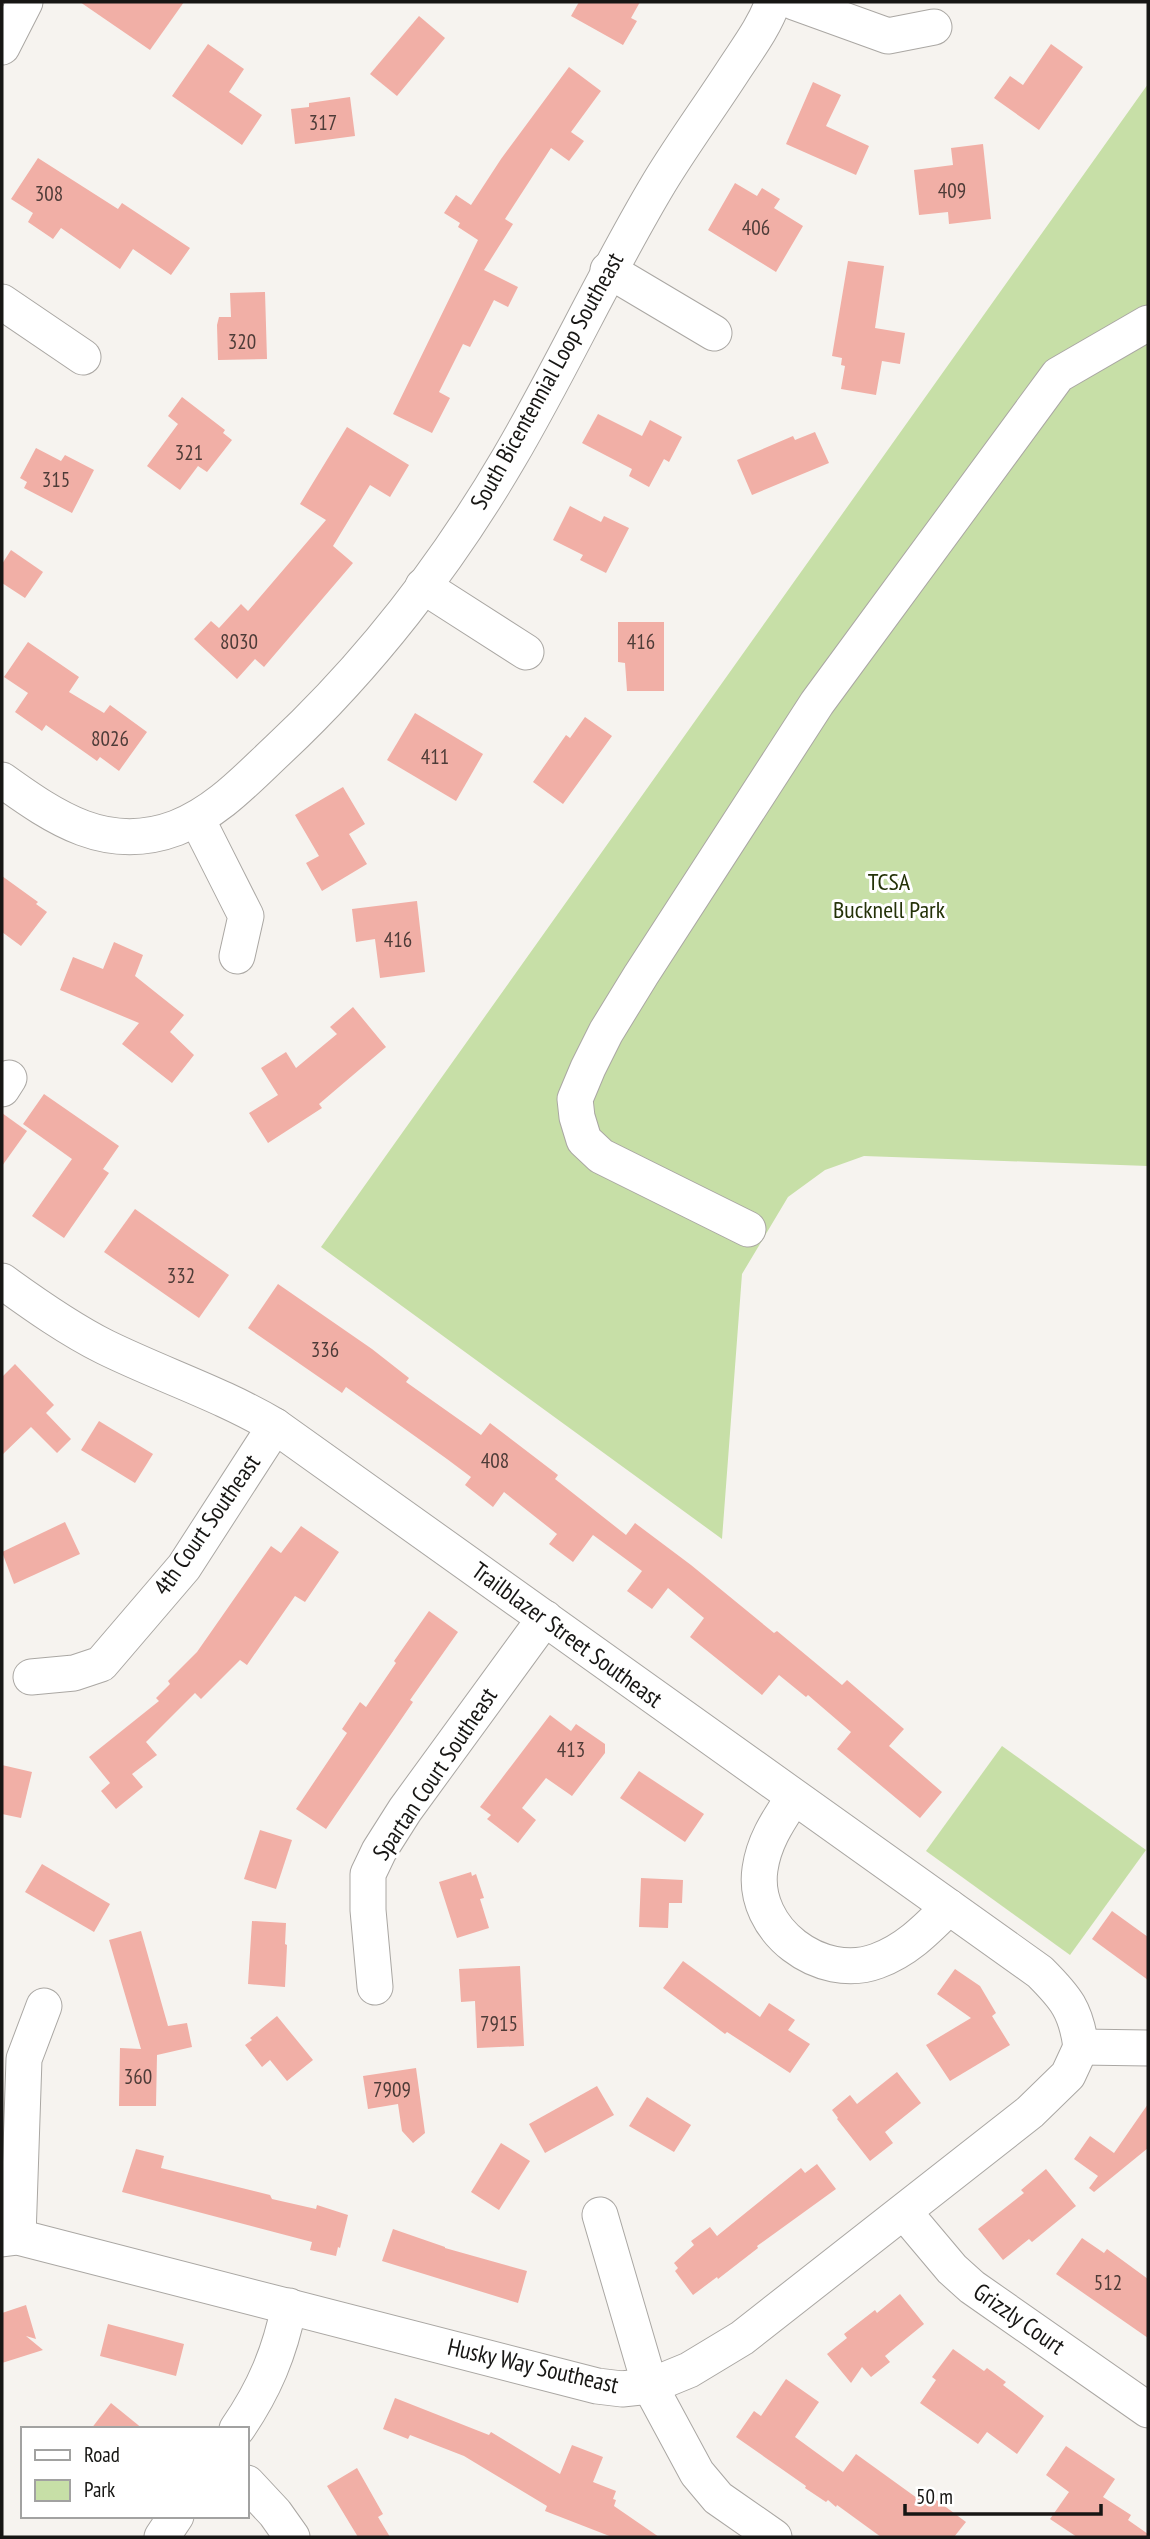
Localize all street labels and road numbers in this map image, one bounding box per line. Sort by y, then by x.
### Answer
street label: South Bicentennial Loop Southeast [463,247,630,515]
street label: 4th Court Southeast [146,1448,267,1601]
street label: Trailblazer Street Southeast [466,1555,669,1714]
street label: Spartan Court Southeast [365,1681,504,1866]
street label: Grizzly Court [967,2276,1071,2362]
street label: Husky Way Southeast [445,2331,622,2400]

